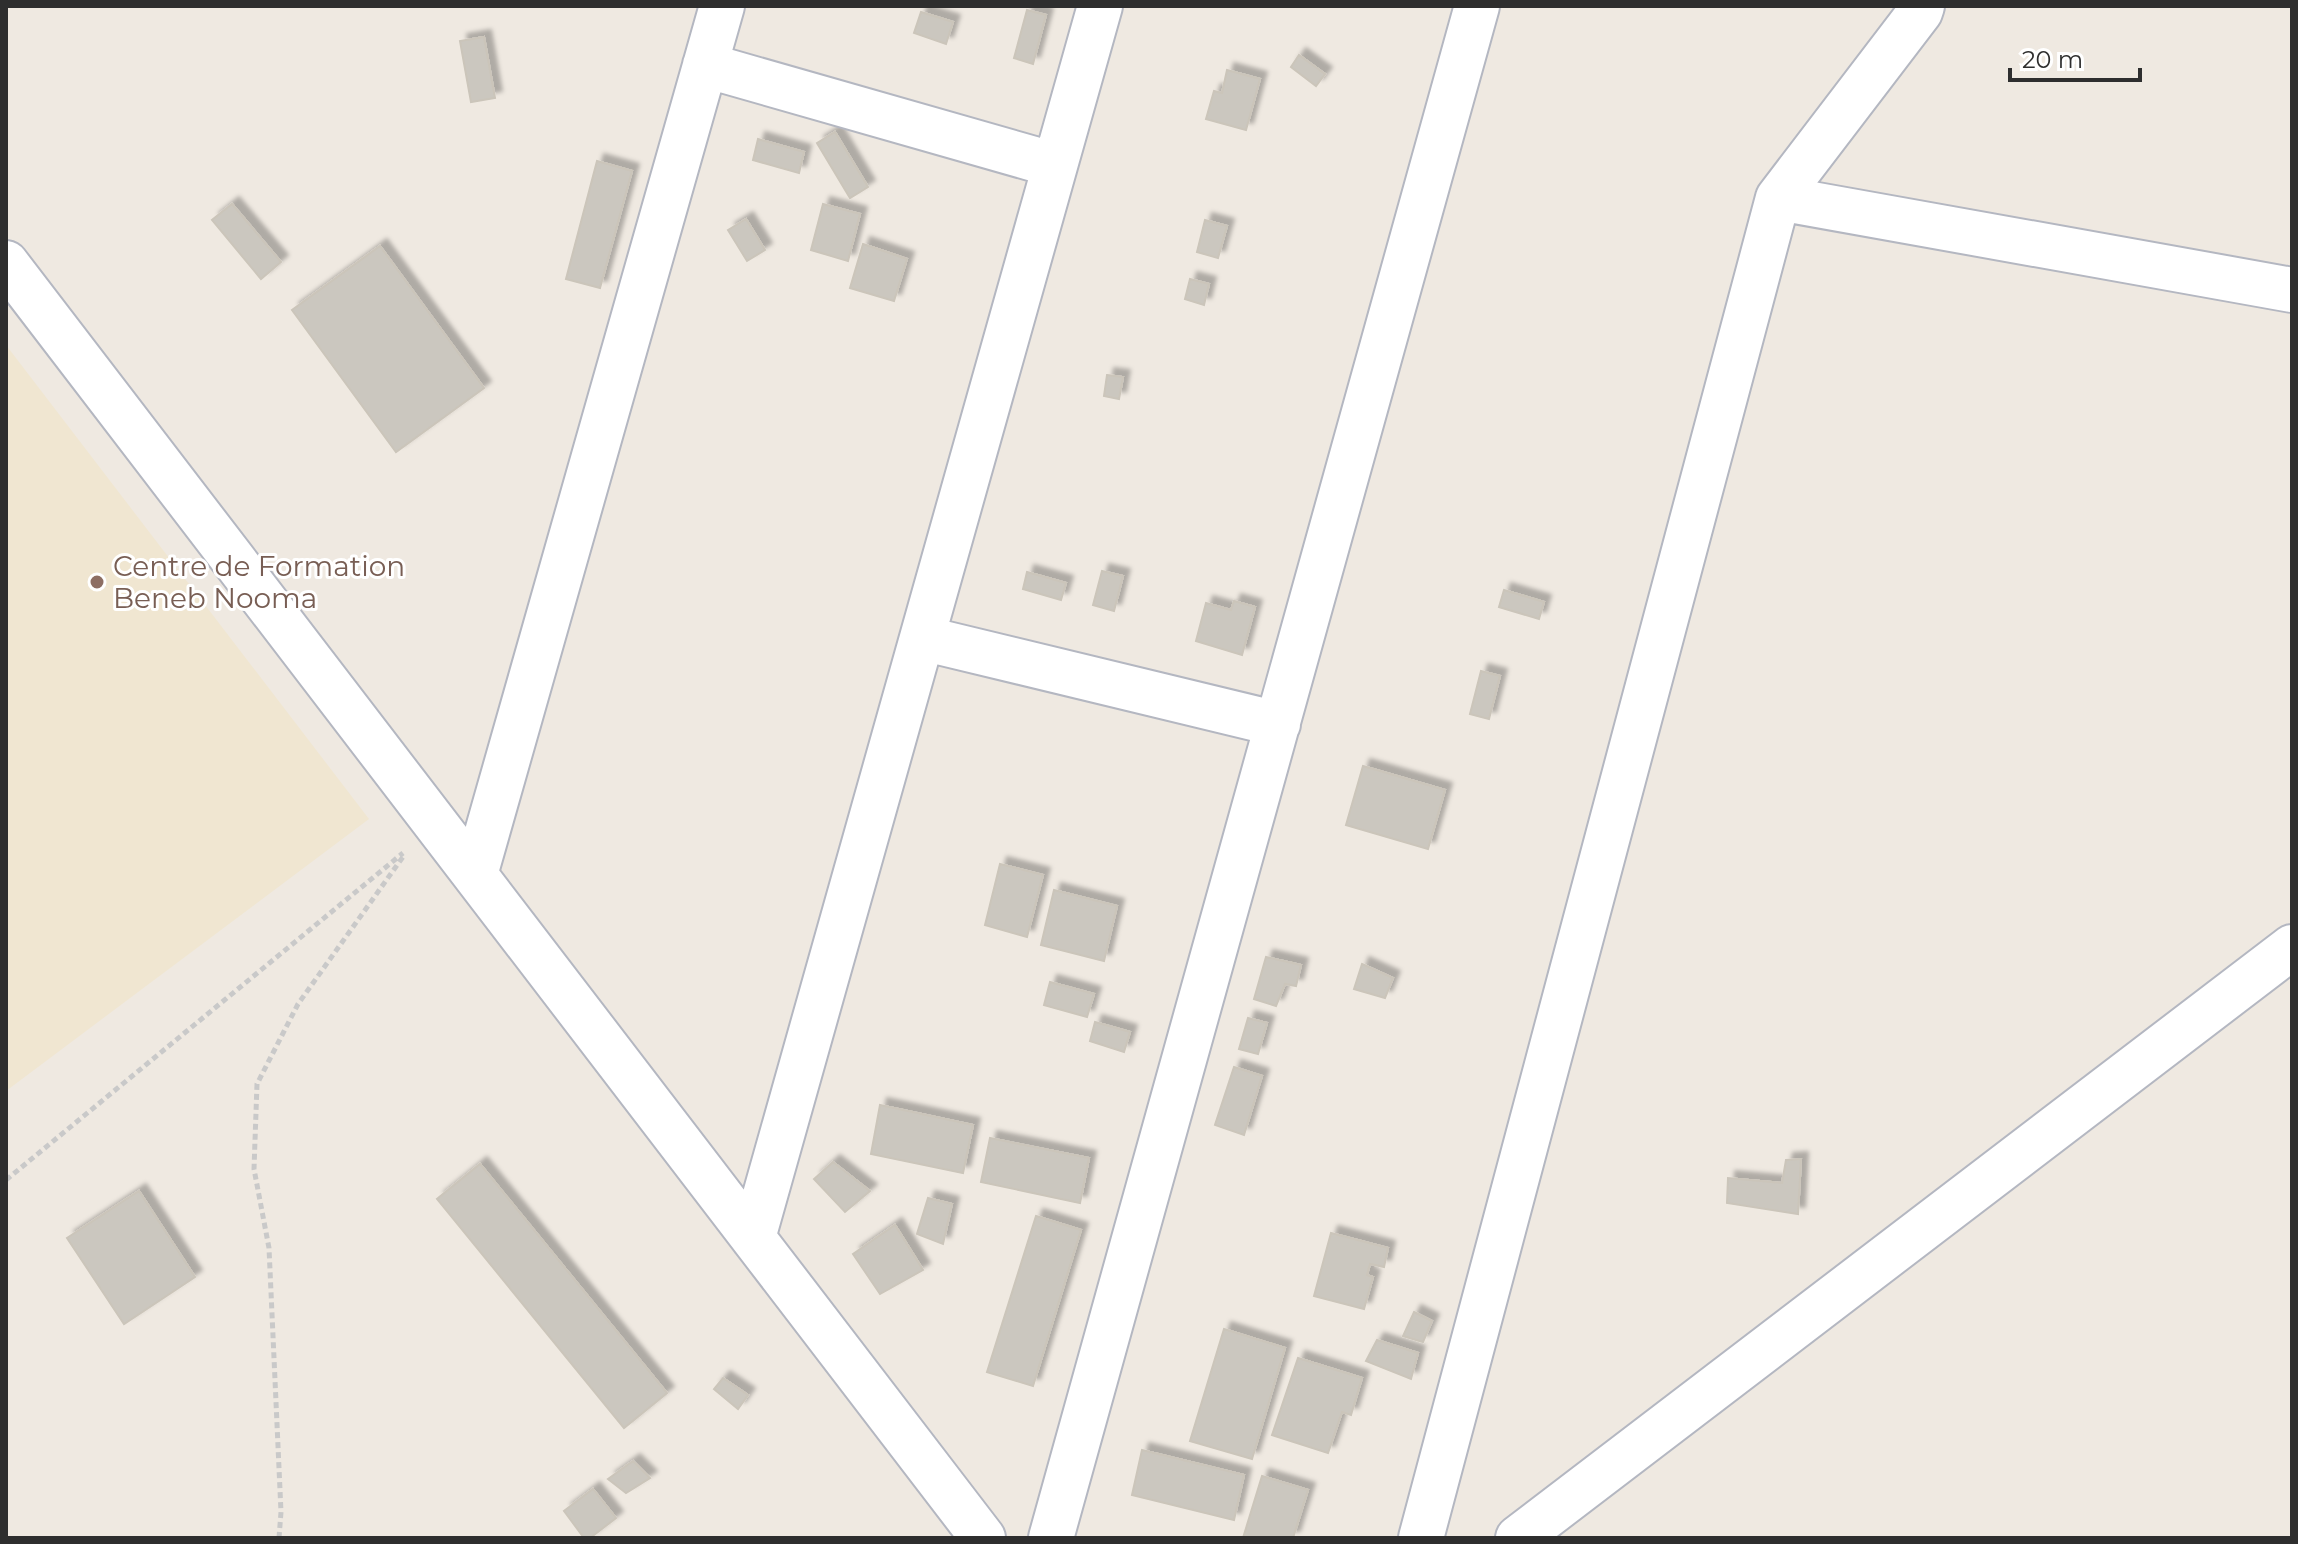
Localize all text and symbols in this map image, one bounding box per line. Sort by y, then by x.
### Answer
scale bar [2010,32,2140,82]
text: 20 m [2022,45,2083,74]
place label: Centre de Formation Beneb Nooma [113,549,405,615]
marker: Centre de Formation Beneb Nooma [88,573,106,591]

